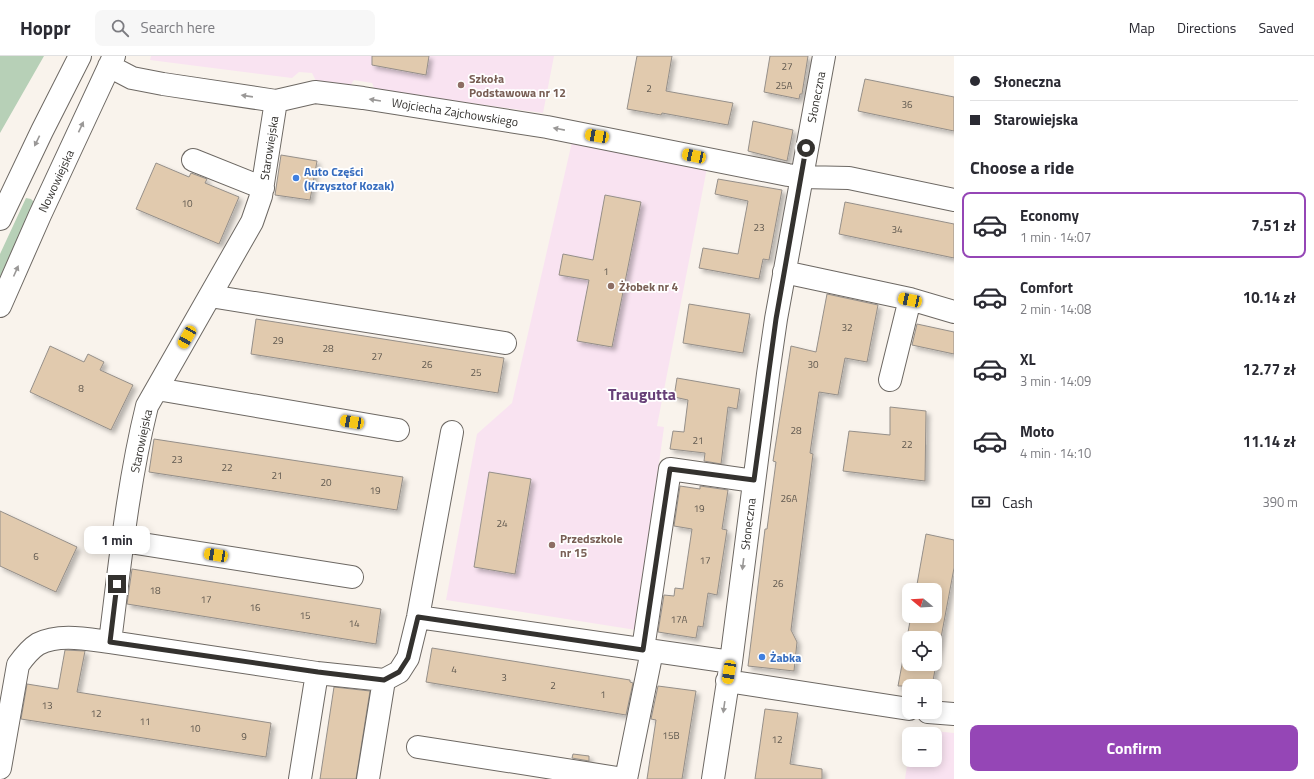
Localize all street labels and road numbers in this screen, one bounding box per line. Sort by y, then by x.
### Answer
street label: Słoneczna [802,70,830,124]
street label: Wojciecha Zajchowskiego [390,93,520,131]
street label: Starowiejska [255,115,283,181]
street label: Nowowiejska [33,146,79,216]
street label: Starowiejska [125,407,157,475]
street label: Słoneczna [735,497,761,551]

